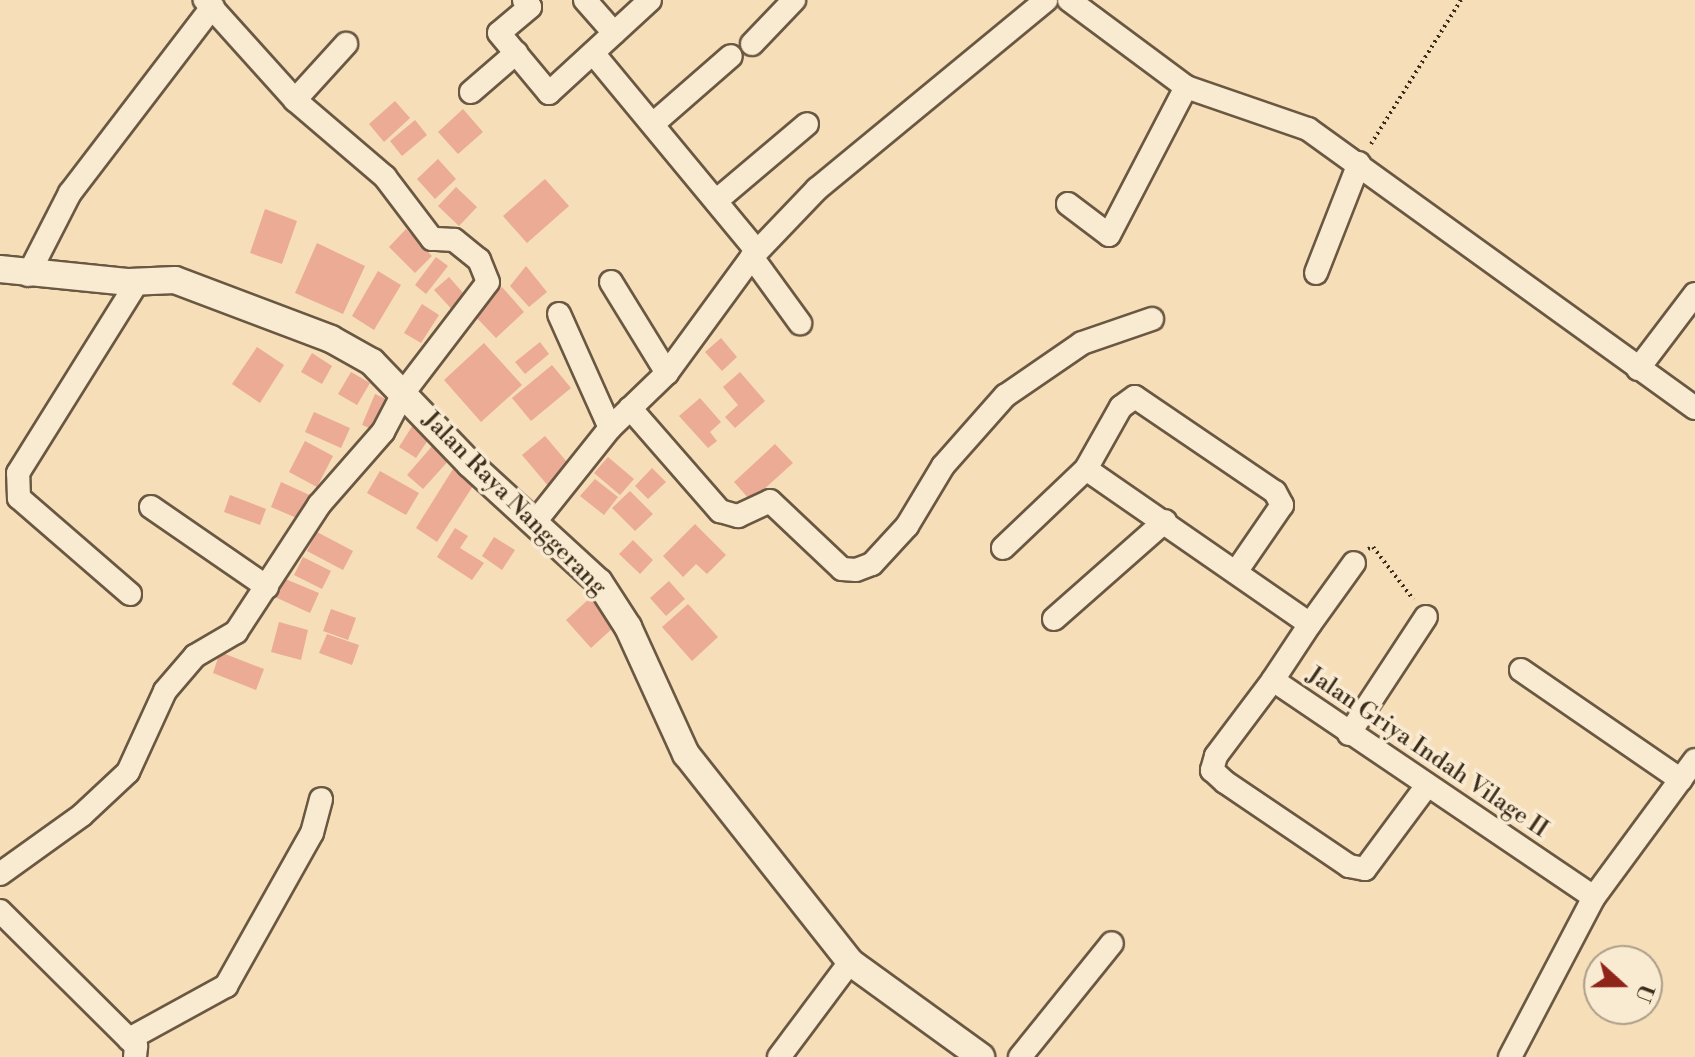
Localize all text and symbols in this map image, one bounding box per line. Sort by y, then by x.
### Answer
street label: Jalan Raya Nanggerang [416,406,612,602]
street label: Jalan Griya Indah Vilage II [1301,661,1553,845]
north arrow [1583,945,1663,1025]
text: U [1628,980,1660,1006]

